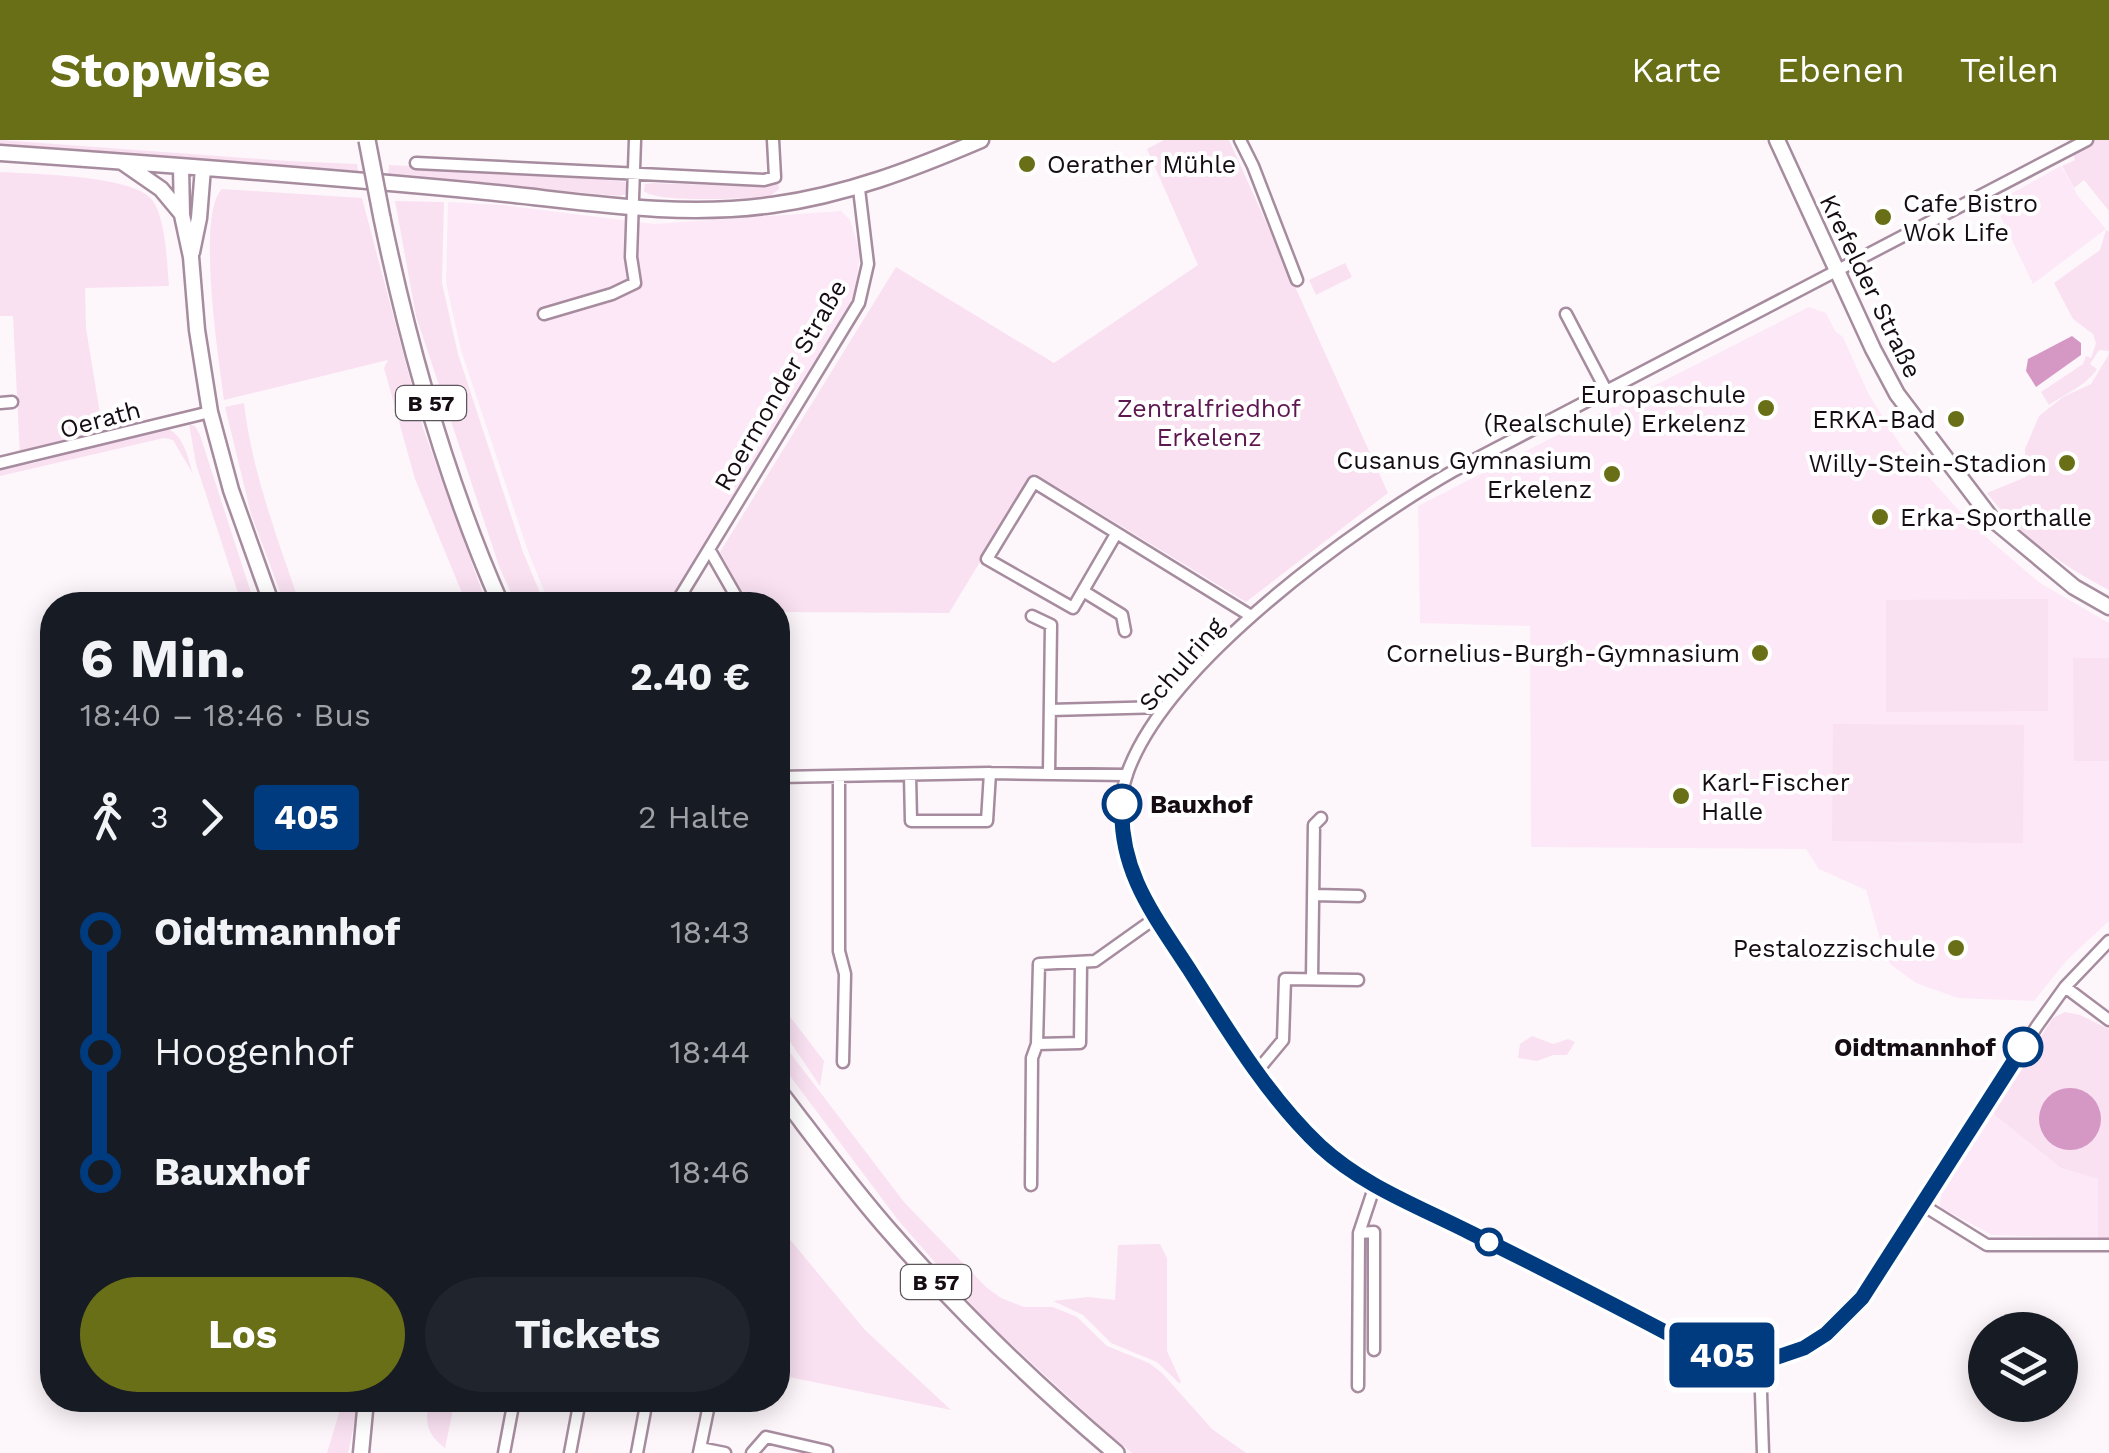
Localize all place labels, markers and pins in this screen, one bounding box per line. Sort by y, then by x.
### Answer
place label: Oerather Mühle [1047,150,1236,179]
marker: Oerather Mühle [1016,153,1038,175]
place label: Cafe Bistro Wok Life [1903,189,2038,247]
marker: Cafe Bistro Wok Life [1872,206,1894,228]
place label: Europaschule (Realschule) Erkelenz [1484,380,1746,438]
marker: Europaschule (Realschule) Erkelenz [1755,397,1777,419]
place label: ERKA-Bad [1812,405,1936,434]
marker: ERKA-Bad [1945,408,1967,430]
place label: Cusanus Gymnasium Erkelenz [1336,446,1592,504]
place label: Willy-Stein-Stadion [1809,449,2047,478]
marker: Willy-Stein-Stadion [2056,452,2078,474]
marker: Cusanus Gymnasium Erkelenz [1601,463,1623,485]
place label: Erka-Sporthalle [1900,503,2092,532]
marker: Erka-Sporthalle [1869,506,1891,528]
place label: Cornelius-Burgh-Gymnasium [1386,639,1740,668]
marker: Cornelius-Burgh-Gymnasium [1749,642,1771,664]
place label: Karl-Fischer Halle [1701,768,1850,826]
marker: Bauxhof [1103,785,1141,823]
marker: Karl-Fischer Halle [1670,785,1692,807]
place label: Bauxhof [1150,790,1253,819]
place label: Pestalozzischule [1733,934,1936,963]
marker: Pestalozzischule [1945,937,1967,959]
marker: Oidtmannhof [2004,1028,2042,1066]
place label: Oidtmannhof [1834,1033,1997,1062]
unlabelled marker [1476,1229,1502,1255]

